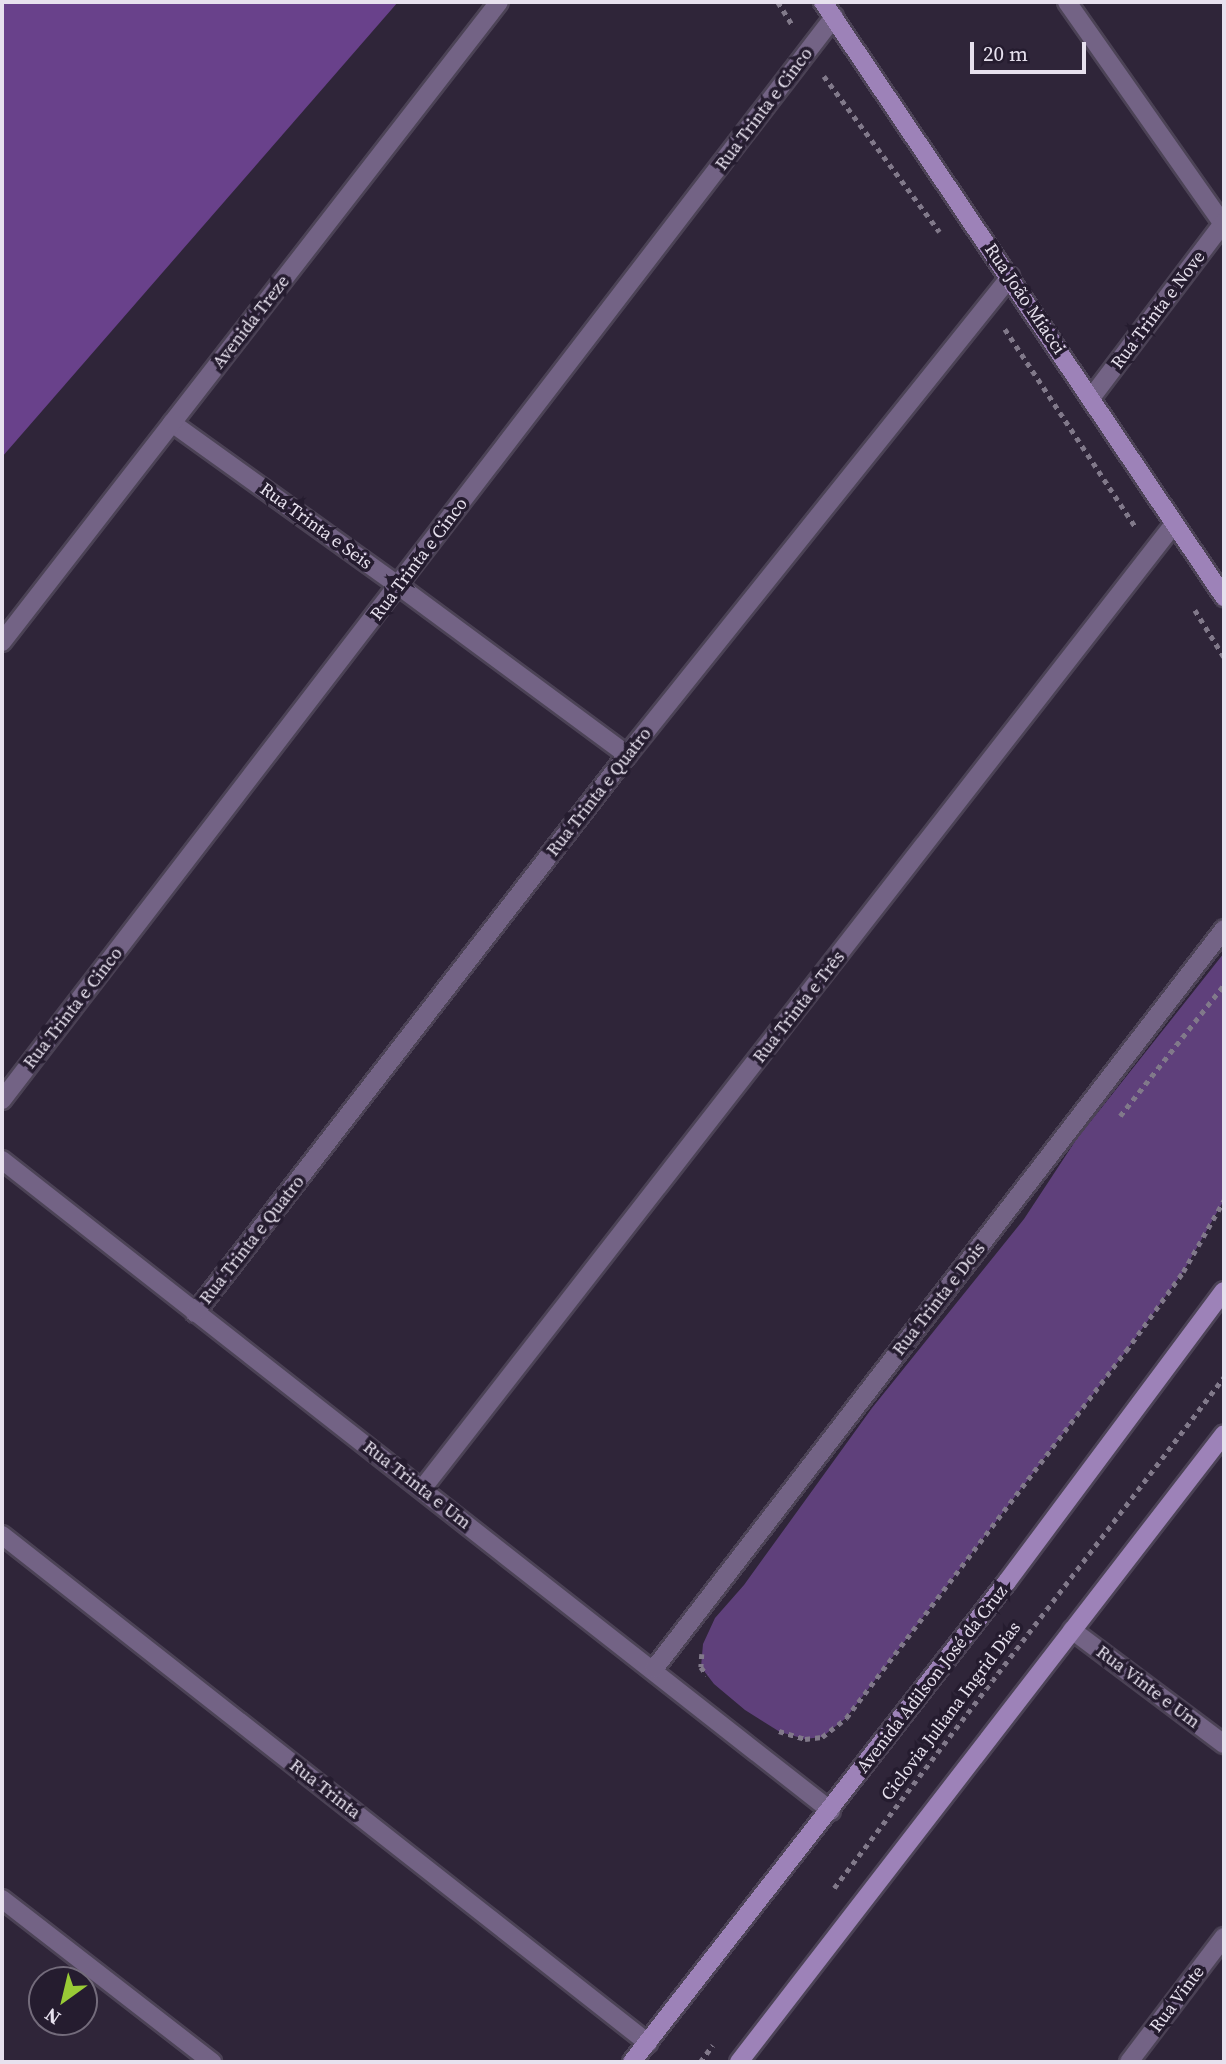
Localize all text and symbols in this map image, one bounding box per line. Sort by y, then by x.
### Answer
scale bar [974,28,1090,72]
text: 20 m [983,39,1028,68]
street label: Rua Trinta e Cinco [711,43,817,175]
street label: Rua João Miacci [980,240,1070,358]
street label: Rua Trinta e Nove [1106,246,1210,374]
street label: Avenida Treze [208,271,294,373]
street label: Rua Trinta e Seis [256,478,376,574]
street label: Rua Trinta e Cinco [366,493,472,625]
street label: Rua Trinta e Quatro [542,723,656,861]
street label: Rua Trinta e Cinco [19,943,127,1073]
street label: Rua Trinta e Três [748,946,850,1068]
street label: Rua Trinta e Quatro [195,1171,309,1309]
street label: Rua Trinta e Dois [888,1238,990,1360]
street label: Rua Trinta e Um [359,1436,475,1534]
street label: Avenida Adilson José da Cruz [852,1581,1012,1777]
street label: Ciclovia Juliana Ingrid Dias [877,1617,1025,1805]
street label: Rua Vinte e Um [1092,1641,1204,1733]
street label: Rua Trinta [285,1754,365,1824]
street label: Rua Vinte [1145,1961,1209,2037]
north arrow [28,1966,98,2036]
text: N [39,2002,65,2031]

